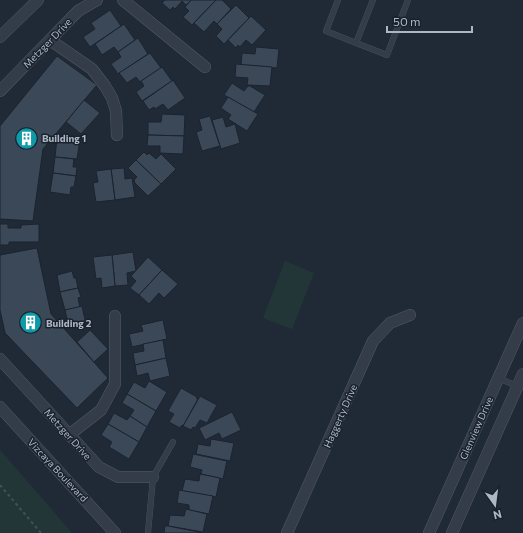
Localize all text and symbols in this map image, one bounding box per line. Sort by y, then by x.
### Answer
scale bar [387,8,472,34]
text: 50 m [393,14,421,28]
street label: Metzger Drive [20,16,74,70]
building icon: Building 1 [13,125,39,151]
place label: Building 1 [42,132,86,144]
building icon: Building 2 [18,310,44,336]
place label: Building 2 [46,317,92,329]
street label: Haggerty Drive [321,382,359,450]
street label: Glenview Drive [457,395,495,461]
street label: Metzger Drive [42,406,94,462]
street label: Vizcaya Boulevard [26,436,91,504]
north arrow [475,485,515,525]
text: N [492,508,503,522]

